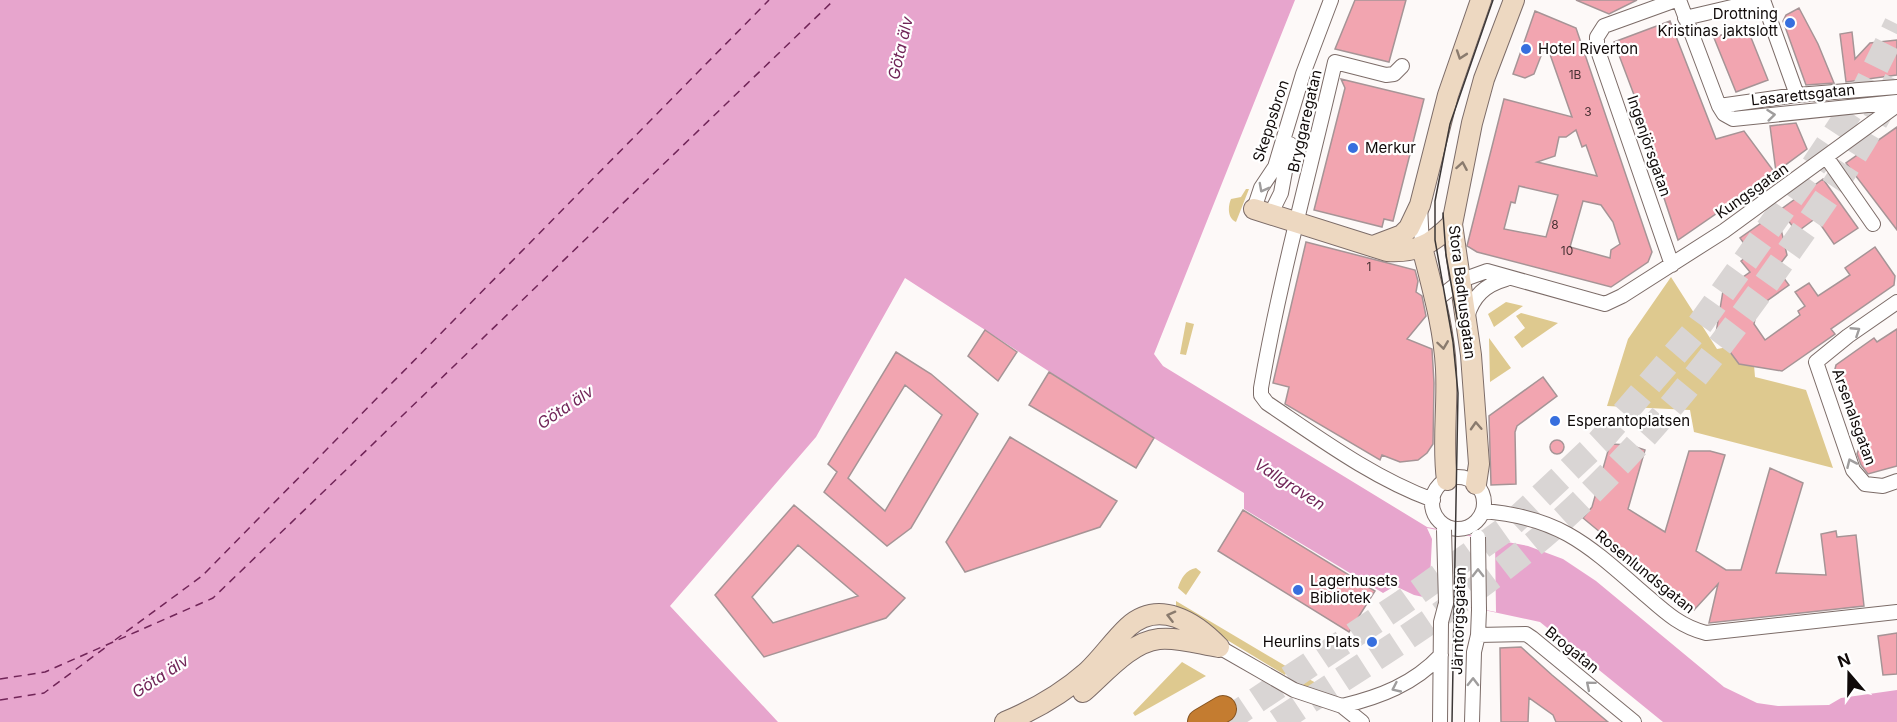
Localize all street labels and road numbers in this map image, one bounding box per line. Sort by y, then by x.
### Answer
street label: Bryggaregatan [1283,68,1326,174]
street label: Skeppsbron [1248,77,1293,164]
street label: Lasarettsgatan [1750,80,1856,109]
street label: Ingenjörsgatan [1623,93,1676,199]
street label: Kungsgatan [1712,159,1792,223]
street label: Stora Badhusgatan [1445,224,1480,360]
street label: Arsenalsgatan [1828,366,1881,468]
street label: Rosenlundsgatan [1592,526,1699,617]
street label: Järntorgsgatan [1447,567,1470,675]
street label: Brogatan [1541,622,1603,677]

